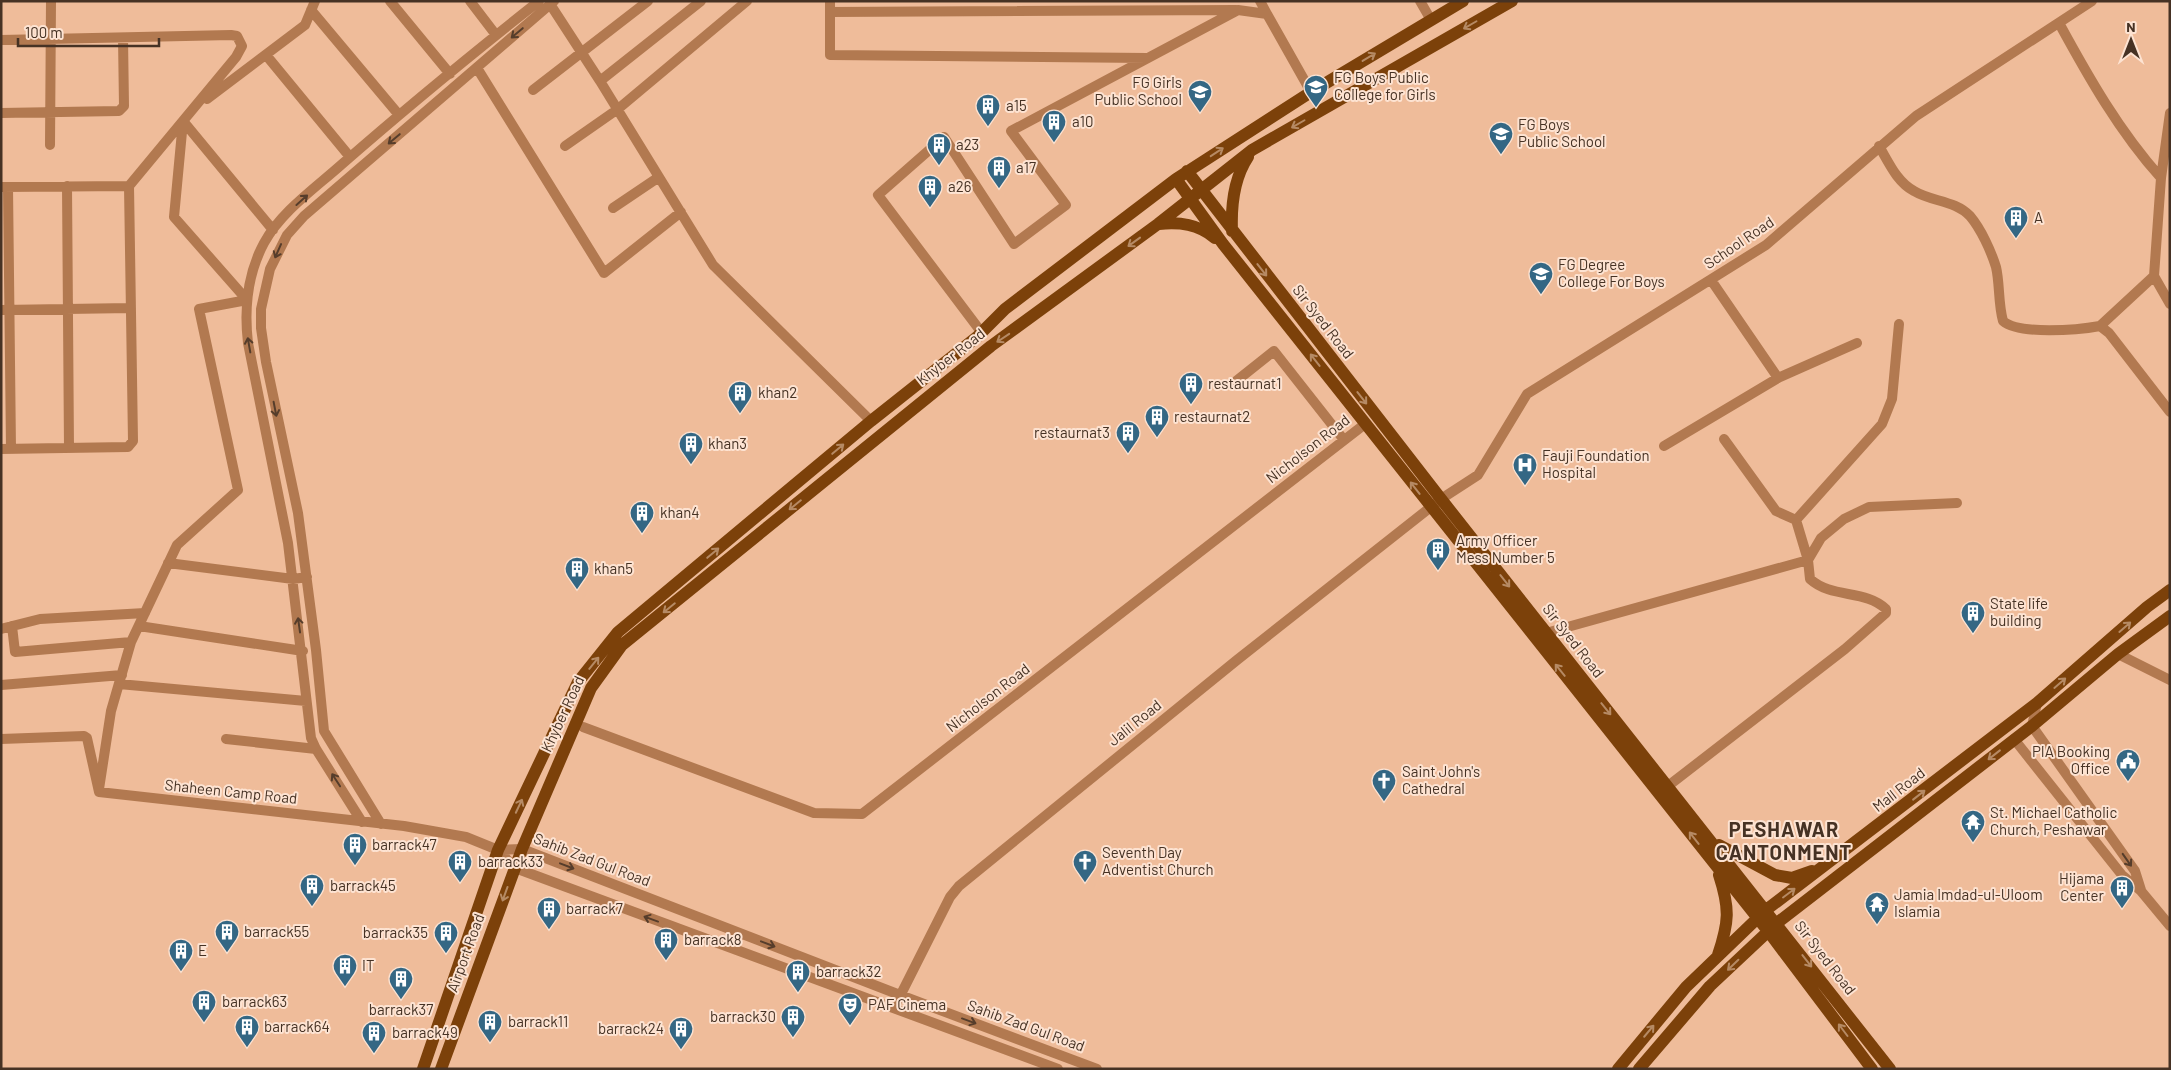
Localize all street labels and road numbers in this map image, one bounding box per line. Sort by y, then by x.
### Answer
street label: School Road [1700,212,1777,272]
street label: Sir Syed Road [1289,281,1358,362]
street label: Khyber Road [913,324,988,388]
street label: Nicholson Road [1262,410,1353,486]
street label: Sir Syed Road [1539,600,1608,681]
street label: Nicholson Road [942,659,1033,735]
street label: Khyber Road [537,673,588,754]
street label: Jalil Road [1104,695,1165,749]
street label: Mall Road [1869,763,1928,815]
street label: Shaheen Camp Road [164,775,298,807]
street label: Sahib Zad Gul Road [532,829,653,890]
street label: Airport Road [443,911,488,994]
street label: Sir Syed Road [1791,917,1860,998]
street label: Sahib Zad Gul Road [965,995,1087,1055]

